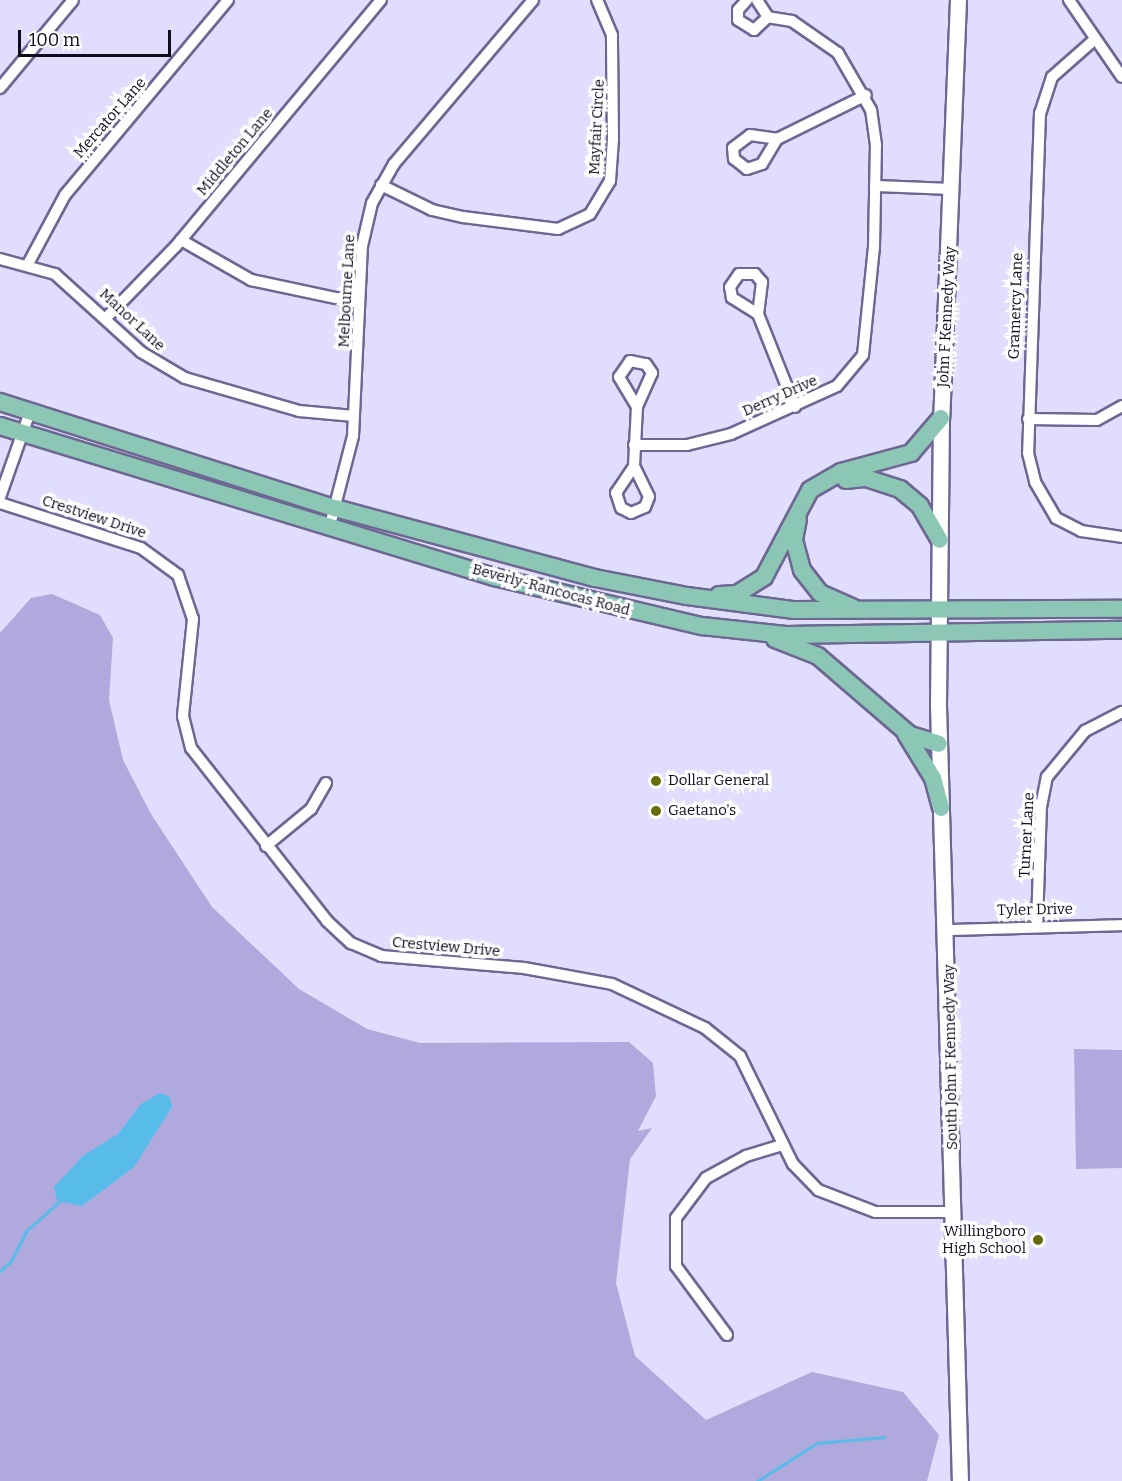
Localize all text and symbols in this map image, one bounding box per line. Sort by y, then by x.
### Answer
scale bar [21,18,174,56]
text: 100 m [29,29,80,51]
street label: Mercator Lane [70,74,150,162]
street label: Mayfair Circle [585,79,609,175]
street label: Middleton Lane [193,105,277,199]
street label: Melbourne Lane [335,234,359,348]
street label: John F Kennedy Way [934,246,960,388]
street label: Gramercy Lane [1005,252,1027,360]
street label: Manor Lane [95,285,169,355]
street label: Derry Drive [740,372,820,420]
street label: Crestview Drive [40,492,148,542]
street label: Beverly-Rancocas Road [470,560,632,620]
place label: Dollar General [668,772,769,790]
marker: Dollar General [649,774,663,788]
street label: Turner Lane [1016,792,1038,878]
place label: Gaetano's [668,802,736,820]
marker: Gaetano's [649,804,663,818]
street label: Tyler Drive [997,900,1073,920]
street label: Crestview Drive [391,933,501,961]
street label: South John F Kennedy Way [940,964,962,1150]
place label: Willingboro High School [942,1222,1026,1257]
marker: Willingboro High School [1031,1233,1045,1247]

